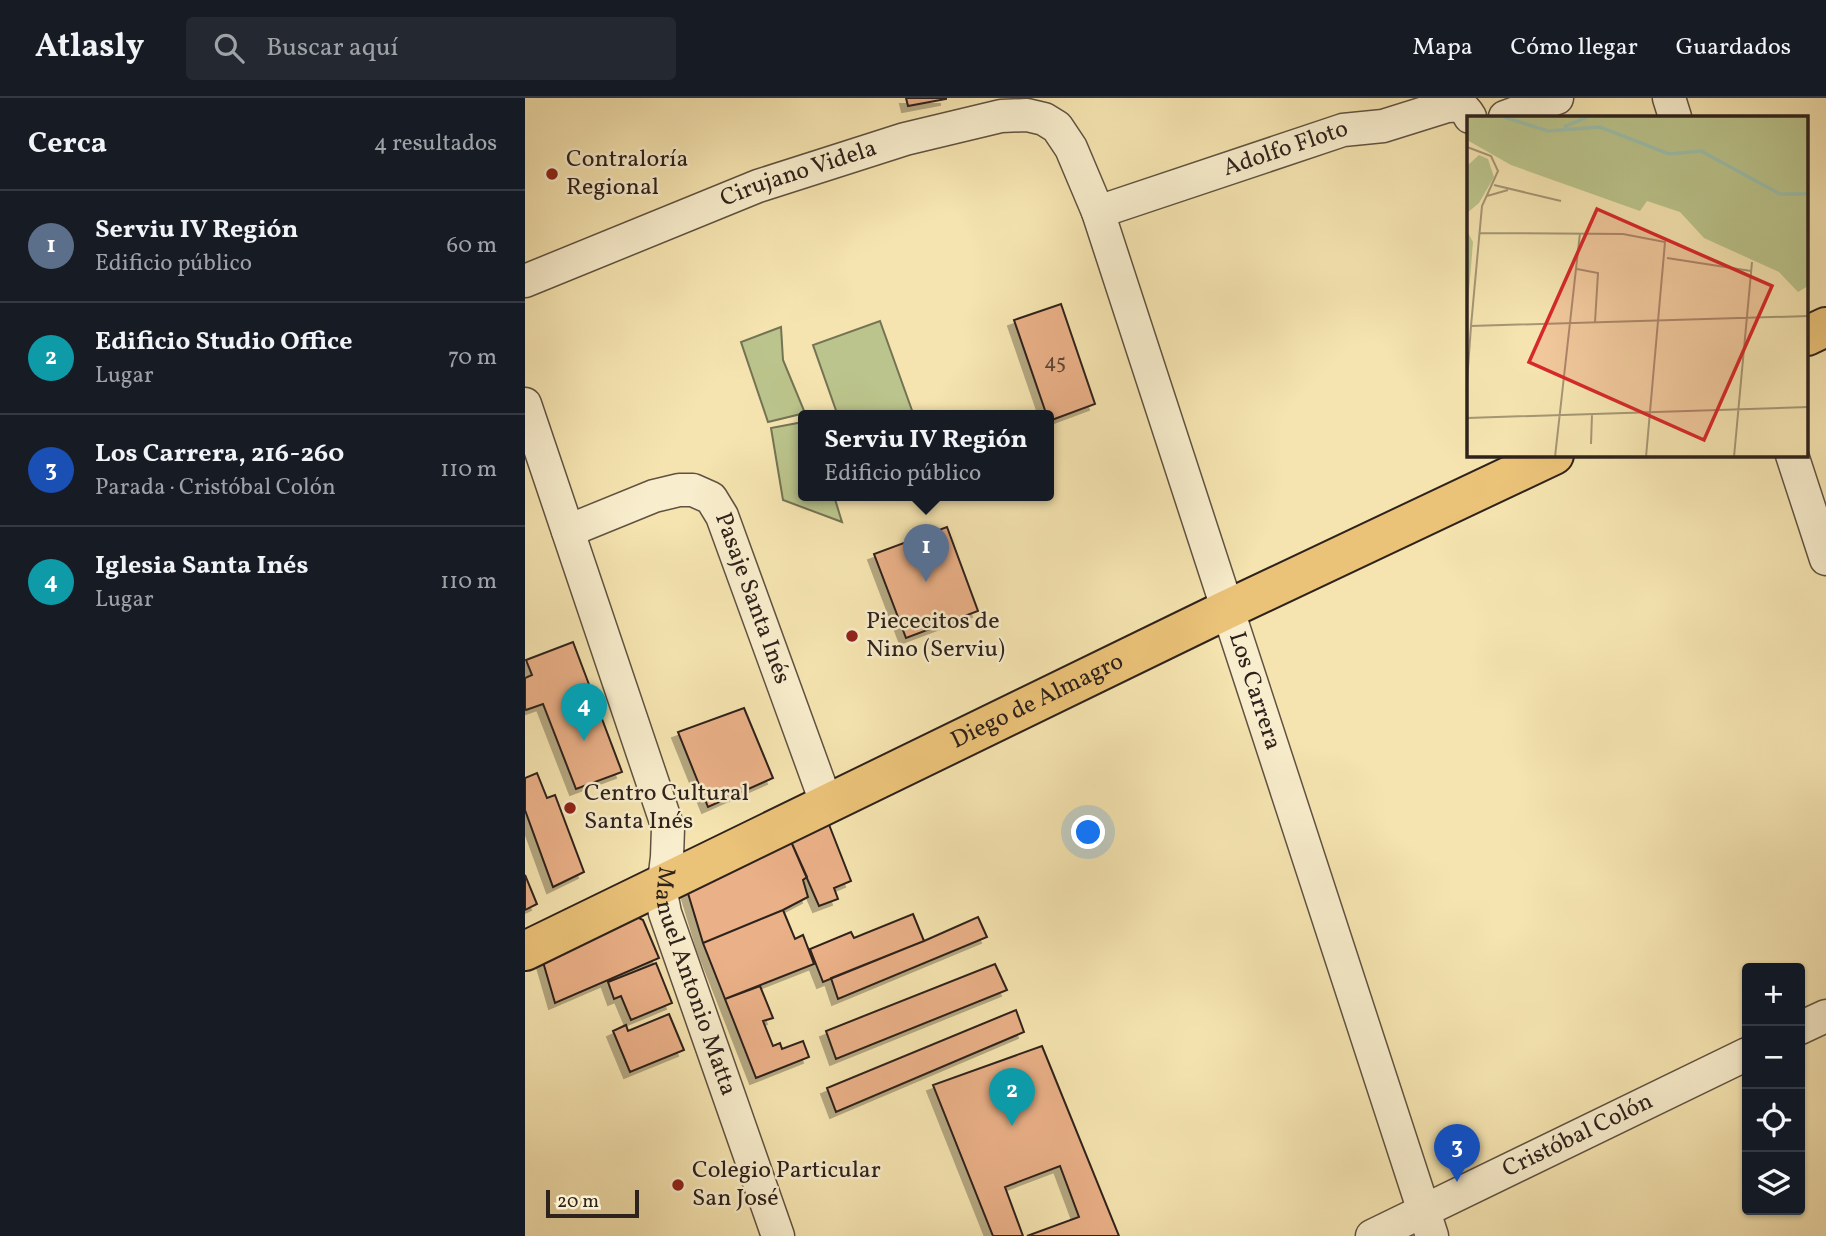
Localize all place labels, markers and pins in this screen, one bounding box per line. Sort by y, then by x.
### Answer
place label: Contraloría Regional [566,143,688,205]
marker: Contraloría Regional [544,166,560,182]
pin: 1 [903,524,949,582]
place label: Piececitos de Nino (Serviu) [866,605,1005,667]
marker: Piececitos de Nino (Serviu) [844,628,860,644]
pin: 4 [561,683,607,741]
place label: Centro Cultural Santa Inés [584,777,749,839]
marker: Centro Cultural Santa Inés [562,800,578,816]
pin: 2 [989,1068,1035,1126]
pin: 3 [1434,1124,1480,1182]
place label: Colegio Particular San José [692,1154,881,1216]
marker: Colegio Particular San José [670,1177,686,1193]

